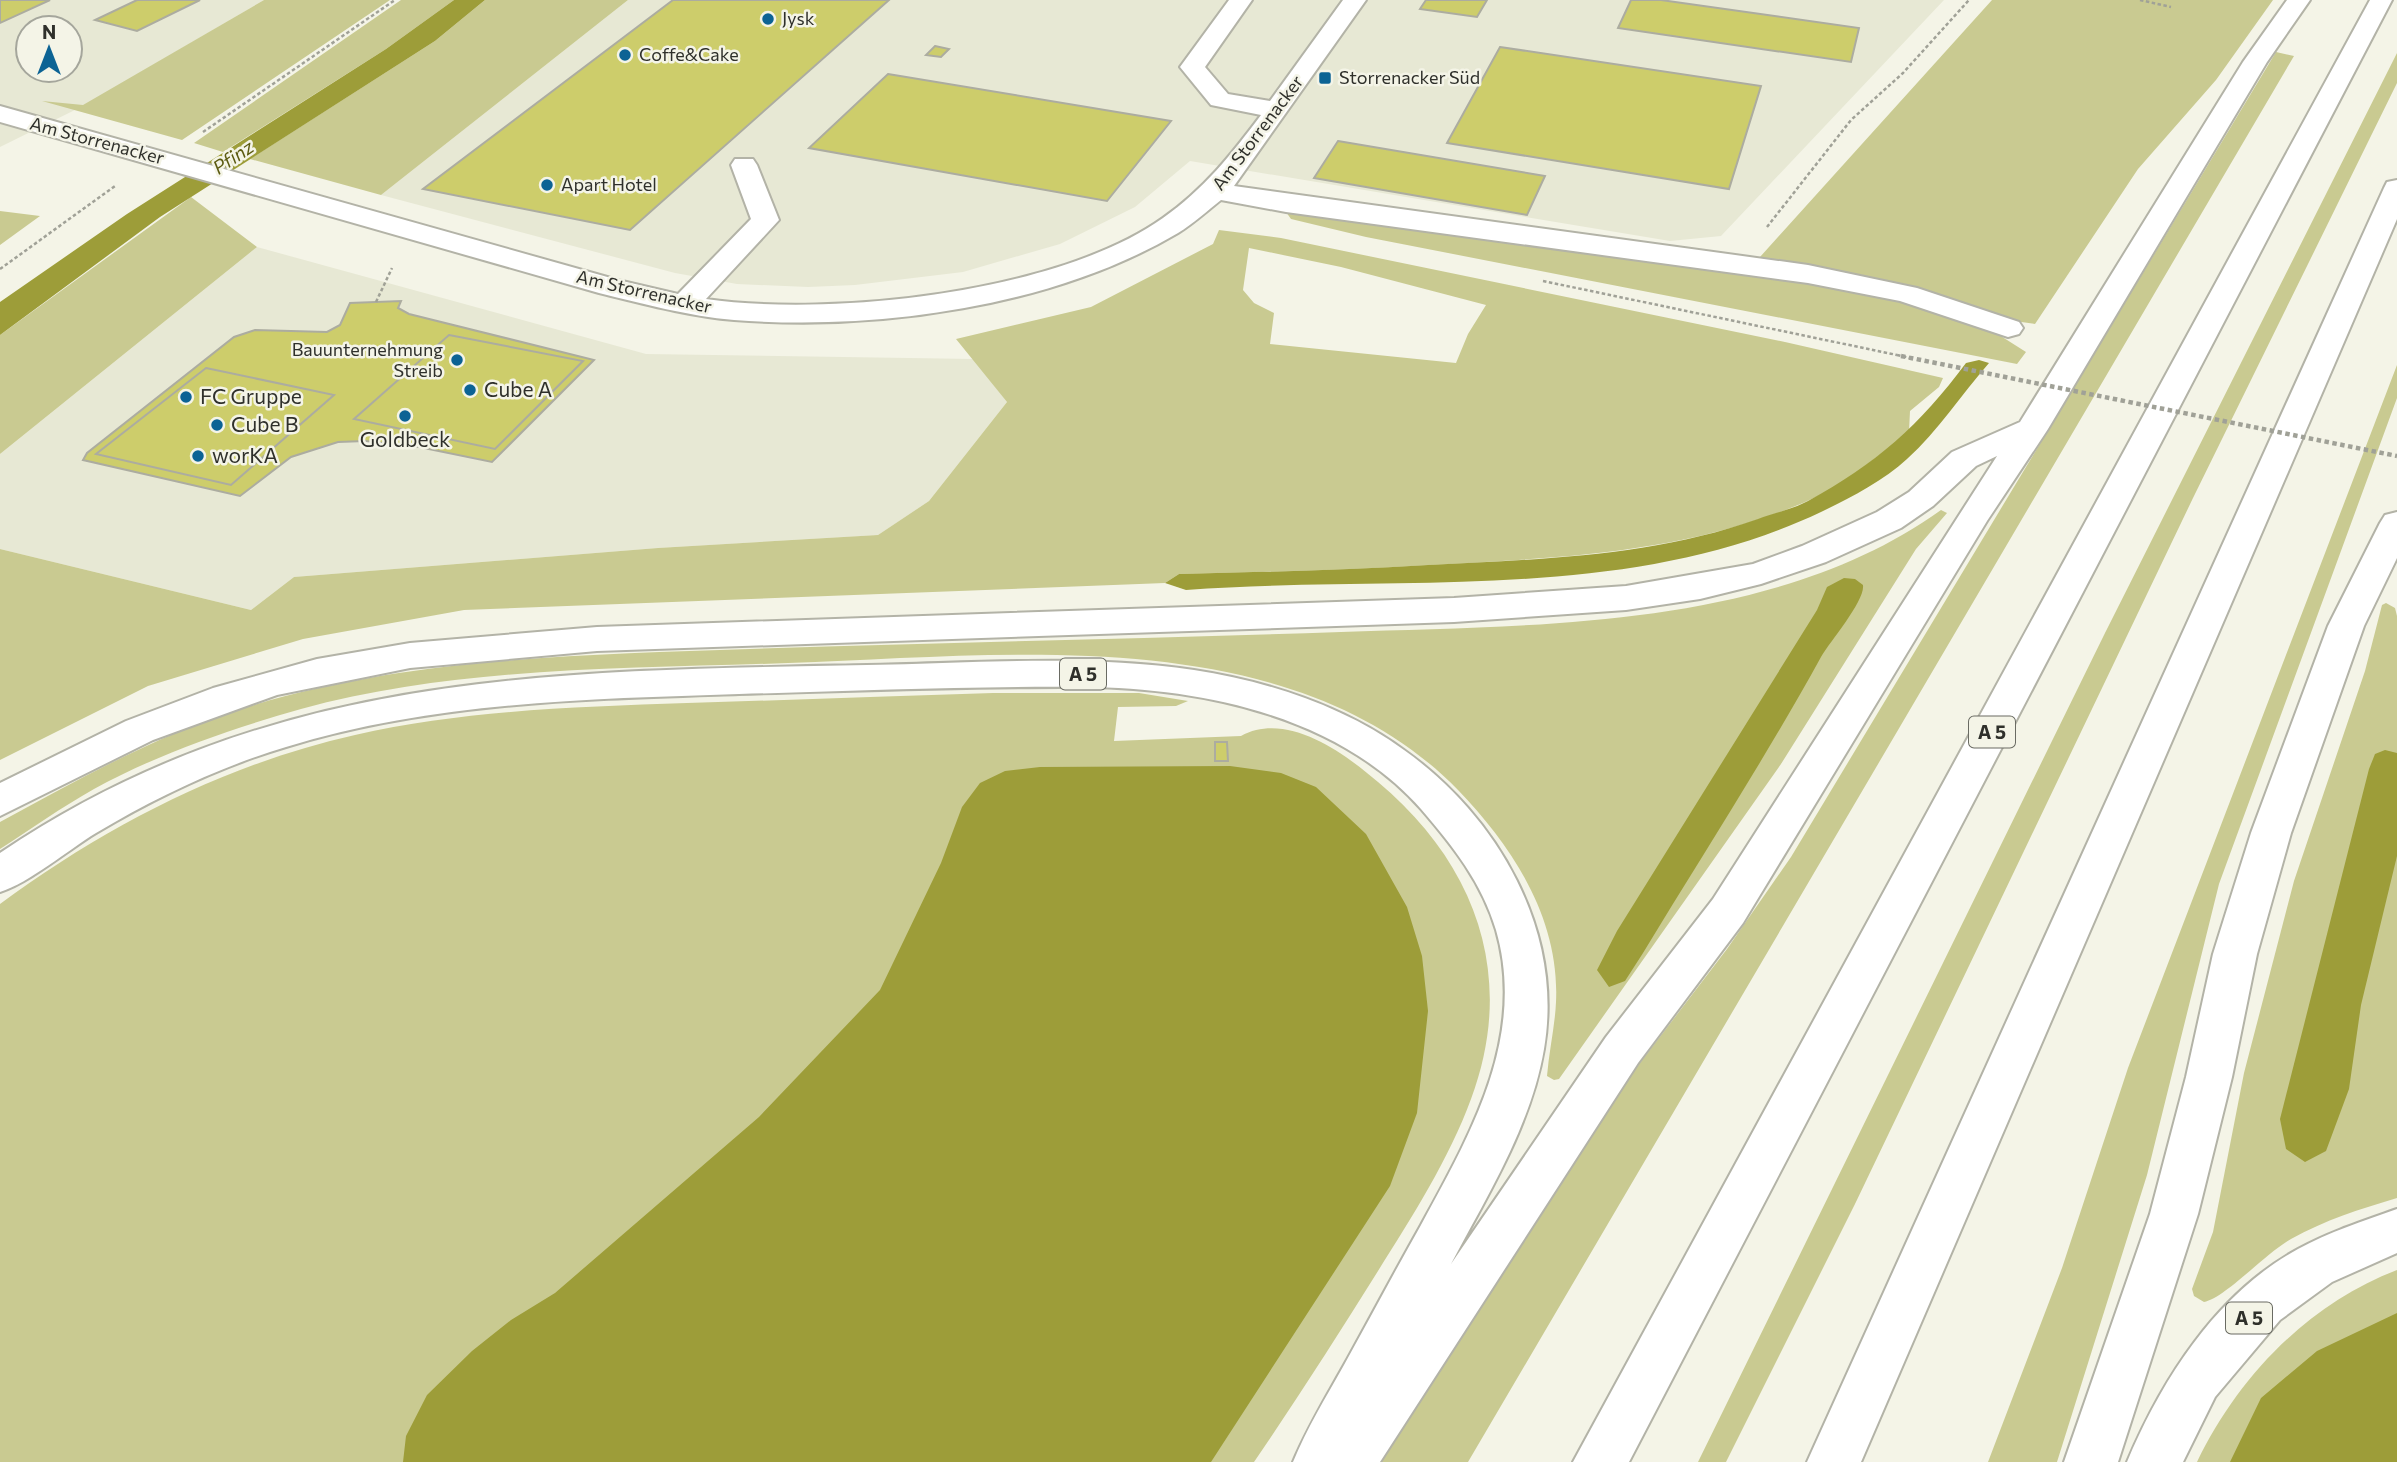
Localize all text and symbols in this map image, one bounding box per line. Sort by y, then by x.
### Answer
place label: Jysk [782,7,815,29]
marker: Jysk [760,11,776,27]
north arrow [14,14,84,84]
text: N [42,20,56,43]
place label: Coffe&Cake [639,43,739,65]
marker: Coffe&Cake [617,47,633,63]
place label: Storrenacker Süd [1339,66,1480,88]
marker: Storrenacker Süd [1317,70,1333,86]
street label: Am Storrenacker [1207,71,1308,194]
street label: Am Storrenacker [28,112,167,169]
water label: Pfinz [208,134,258,179]
place label: Apart Hotel [561,173,657,195]
marker: Apart Hotel [539,177,555,193]
street label: Am Storrenacker [574,265,714,317]
place label: Bauunternehmung Streib [292,338,443,381]
marker: Bauunternehmung Streib [449,352,465,368]
place label: Cube A [484,376,552,401]
marker: Cube A [462,382,478,398]
place label: FC Gruppe [200,383,302,408]
marker: FC Gruppe [178,389,194,405]
marker: Goldbeck [397,408,413,424]
place label: Cube B [231,411,298,436]
marker: Cube B [209,417,225,433]
place label: Goldbeck [360,426,450,451]
place label: worKA [212,442,278,467]
marker: worKA [190,448,206,464]
road number: A 5 [1060,659,1106,690]
road number: A 5 [1969,716,2015,748]
road number: A 5 [2226,1302,2272,1334]

